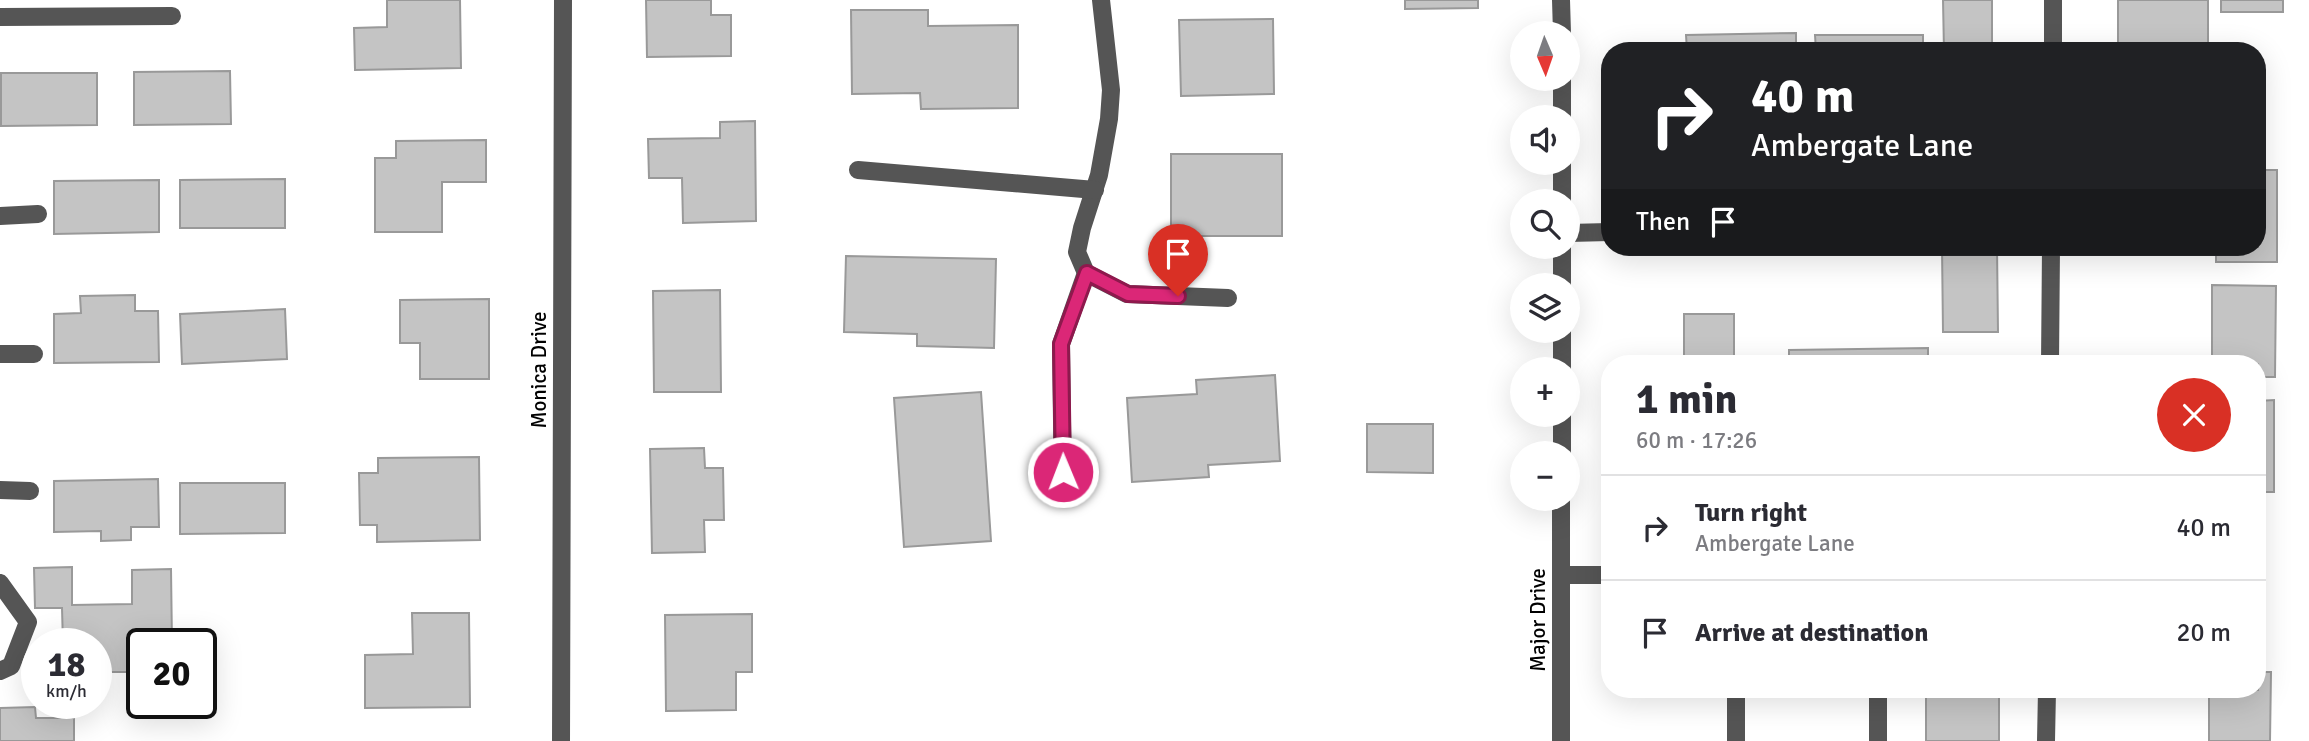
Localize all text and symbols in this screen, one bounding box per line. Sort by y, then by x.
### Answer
north arrow [1510,21,1580,91]
map controls [1510,21,1580,511]
text: 40 m [1751,66,1854,126]
icon: right [1636,70,1727,161]
button: sound [1510,105,1580,175]
text: Ambergate Lane [1751,126,1973,165]
button: search [1510,189,1580,259]
icon: arrive [1704,203,1742,241]
text: Then [1636,206,1690,238]
pin [1148,224,1208,296]
icon: arrive [1159,235,1197,273]
button: layers [1510,273,1580,343]
street label: Monica Drive [526,311,552,429]
button: + [1510,357,1580,427]
text: 1 min [1636,374,1737,425]
button: close [2157,378,2231,452]
text: 60 m · 17:26 [1636,426,1757,455]
position arrow [1026,435,1100,509]
button: − [1510,441,1580,511]
text: Turn right [1695,497,1807,529]
icon: right [1636,509,1674,547]
text: 40 m [2176,512,2231,544]
text: Ambergate Lane [1695,529,1855,558]
street label: Major Drive [1525,568,1551,672]
icon: arrive [1636,614,1674,652]
text: Arrive at destination [1695,617,1928,649]
text: 20 m [2176,617,2231,649]
speed limit sign: 20 [126,628,217,719]
text: 18 [48,643,85,686]
text: km/h [46,680,87,702]

